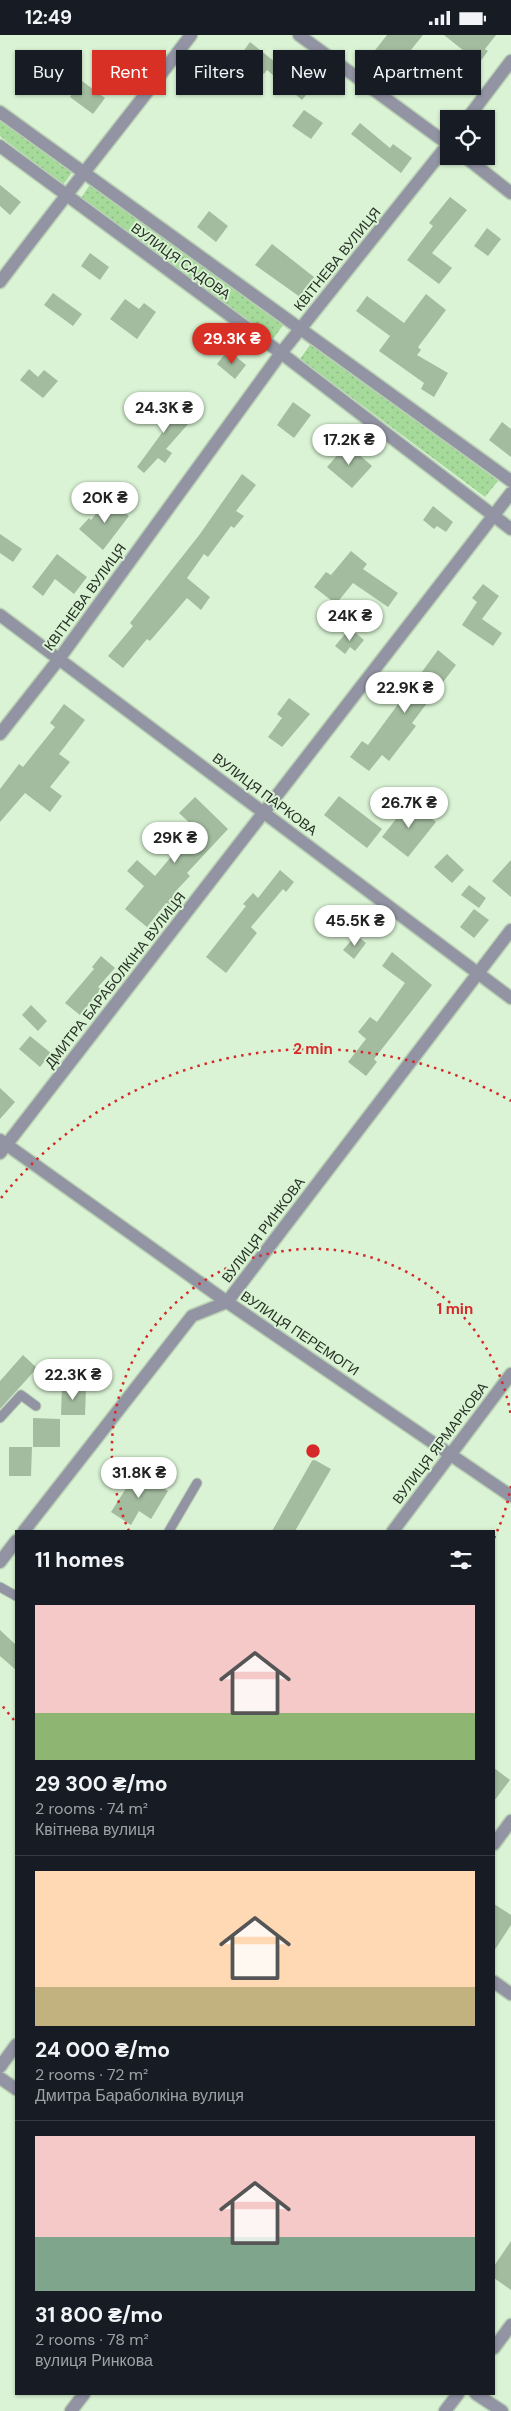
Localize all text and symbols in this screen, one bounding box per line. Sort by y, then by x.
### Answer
text: 12:49 [25,5,72,30]
chip: Buy [15,50,82,95]
chip: Rent [92,50,166,95]
chip: Filters [176,50,263,95]
chip: New [273,50,345,95]
chip: Apartment [355,50,481,95]
map controls [440,110,495,165]
button: locate [440,110,495,165]
street label: КВІТНЕВА ВУЛИЦЯ [290,203,384,315]
street label: ВУЛИЦЯ САДОВА [128,219,235,304]
pin: 29.3K ₴ [186,323,278,365]
text: 29.3K ₴ [203,328,261,349]
pin: 24.3K ₴ [118,391,210,434]
text: 24.3K ₴ [135,397,193,418]
pin: 17.2K ₴ [303,423,395,466]
text: 17.2K ₴ [323,429,375,450]
pin: 20K ₴ [70,481,140,524]
text: 20K ₴ [82,487,128,508]
street label: КВІТНЕВА ВУЛИЦЯ [40,540,130,654]
pin: 24K ₴ [315,599,385,642]
text: 24K ₴ [328,605,372,626]
pin: 22.9K ₴ [359,671,451,714]
text: 22.9K ₴ [376,677,434,698]
street label: ВУЛИЦЯ ПАРКОВА [209,749,321,840]
pin: 26.7K ₴ [363,787,455,829]
text: 26.7K ₴ [381,792,437,813]
pin: 29K ₴ [140,821,210,864]
text: 29K ₴ [153,827,197,848]
street label: ДМИТРА БАРАБОЛКІНА ВУЛИЦЯ [41,888,189,1072]
pin: 45.5K ₴ [309,905,401,947]
text: 45.5K ₴ [325,910,385,931]
text: 2 min [293,1039,333,1059]
street label: ВУЛИЦЯ РИНКОВА [217,1173,309,1286]
street label: ВУЛИЦЯ ПЕРЕМОГИ [237,1287,363,1379]
text: 1 min [437,1299,473,1319]
pin: 22.3K ₴ [27,1359,119,1401]
text: 22.3K ₴ [44,1364,102,1385]
street label: ВУЛИЦЯ ЯРМАРКОВА [388,1378,492,1507]
centre of rings [304,1442,322,1460]
pin: 31.8K ₴ [93,1457,185,1499]
text: 31.8K ₴ [112,1462,166,1483]
text: 11 homes [35,1546,125,1574]
icon: filters [447,1546,475,1574]
icon: home [210,1638,300,1728]
text: 29 300 ₴/mo [35,1770,168,1798]
text: 2 rooms · 74 m² [35,1798,148,1819]
text: Квітнева вулиця [35,1819,155,1840]
icon: home [210,1903,300,1993]
text: 24 000 ₴/mo [35,2036,170,2064]
text: 2 rooms · 72 m² [35,2064,148,2085]
text: Дмитра Бараболкіна вулиця [35,2085,244,2106]
icon: home [210,2168,300,2258]
text: 31 800 ₴/mo [35,2301,163,2329]
text: 2 rooms · 78 m² [35,2329,149,2350]
text: вулиця Ринкова [35,2350,153,2371]

